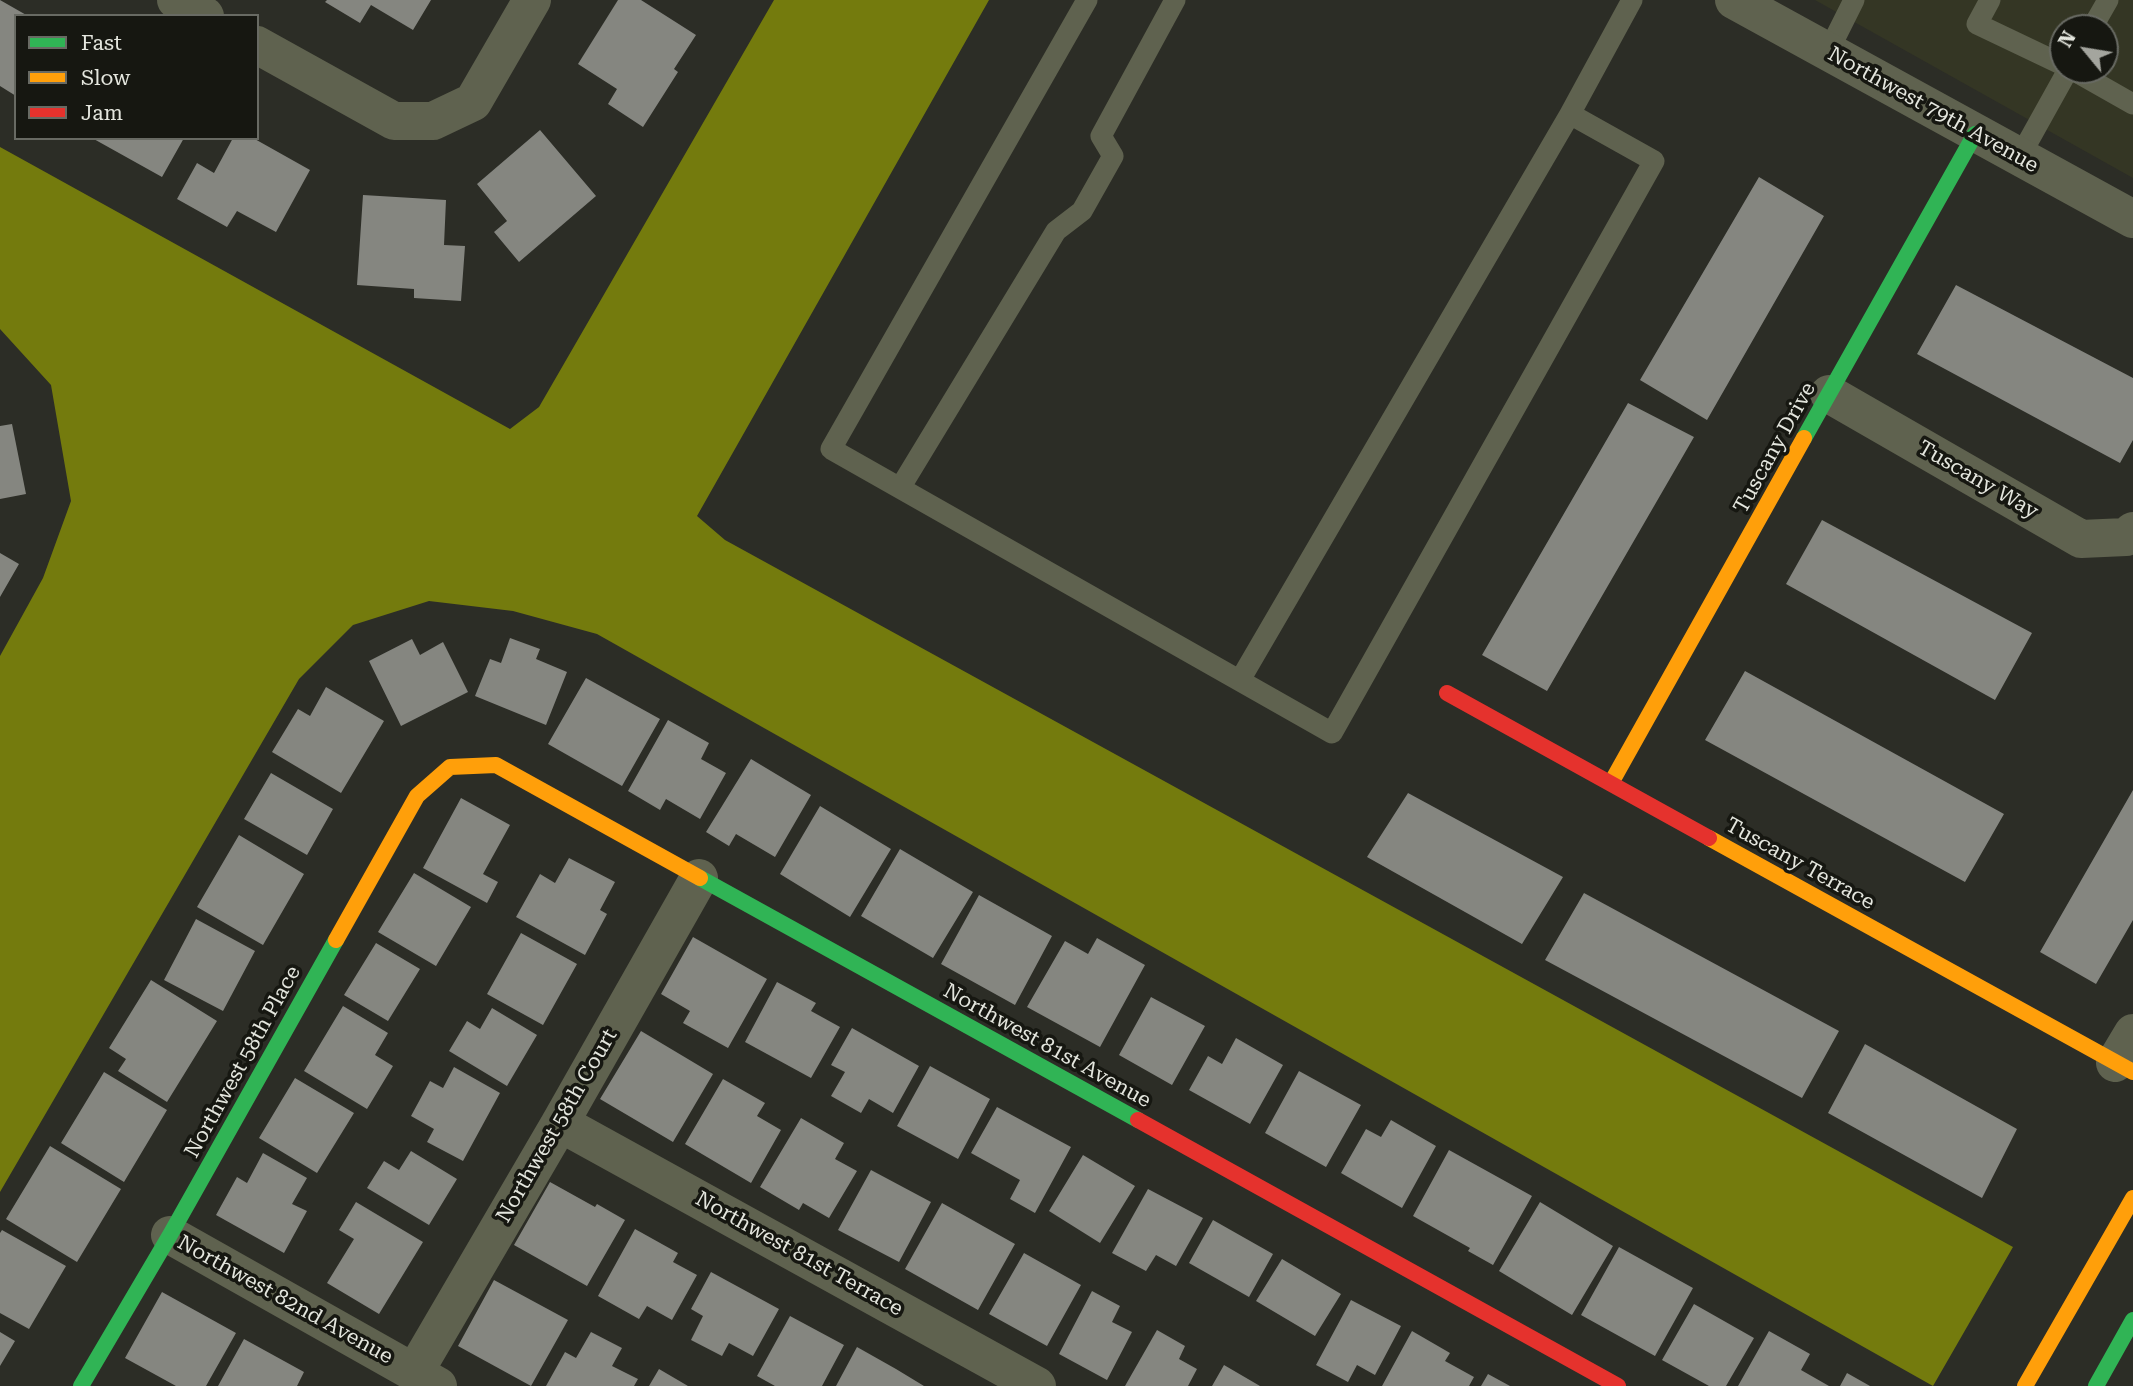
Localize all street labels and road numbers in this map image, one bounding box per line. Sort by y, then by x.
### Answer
street label: Northwest 79th Avenue [1823,42,2043,178]
street label: Tuscany Drive [1729,378,1821,518]
street label: Tuscany Way [1913,435,2043,525]
street label: Tuscany Terrace [1721,813,1879,915]
street label: Northwest 58th Place [180,962,306,1162]
street label: Northwest 81st Avenue [939,978,1155,1114]
street label: Northwest 58th Court [491,1025,623,1227]
street label: Northwest 81st Terrace [691,1186,907,1322]
street label: Northwest 82nd Avenue [173,1230,397,1370]

